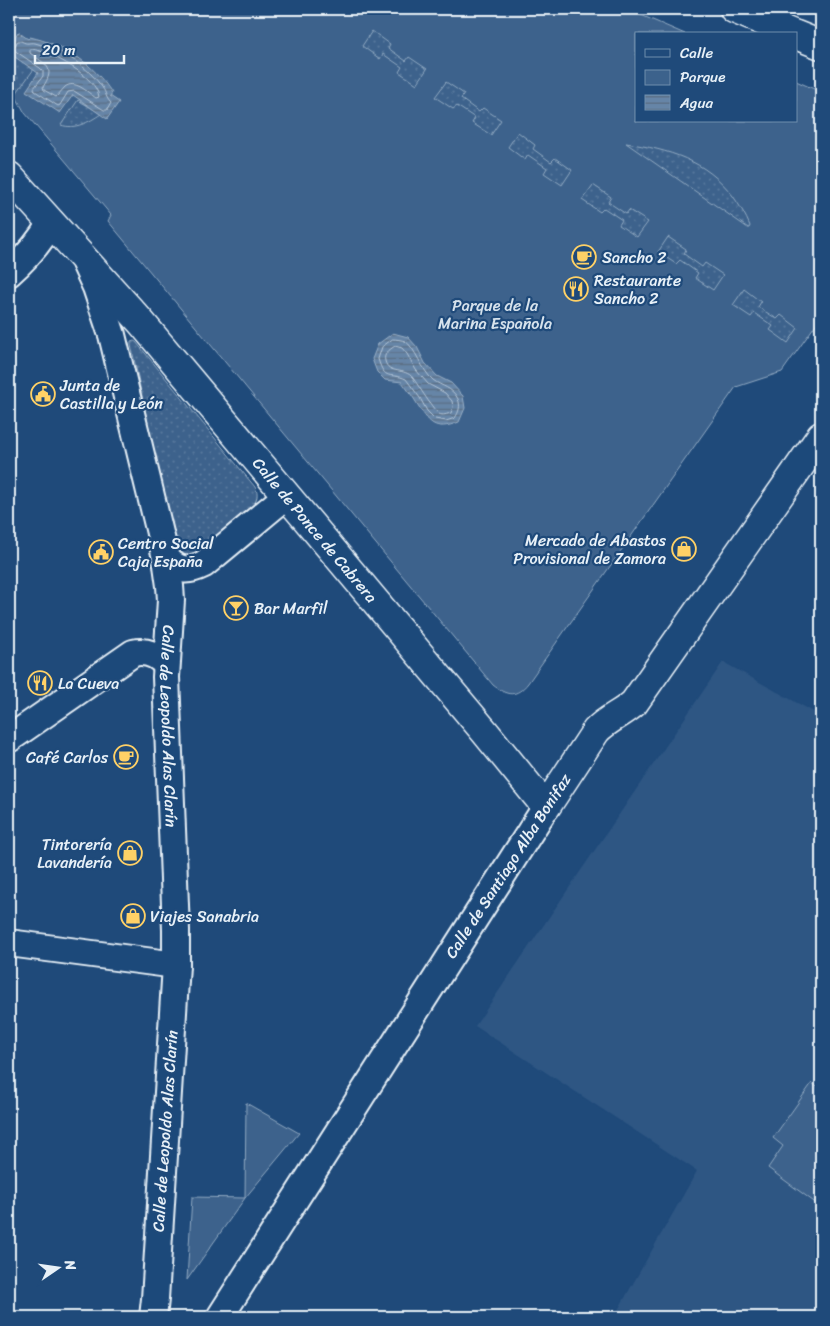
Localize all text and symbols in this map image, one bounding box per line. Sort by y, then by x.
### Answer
scale bar [35,32,124,64]
legend [635,32,798,122]
text: 20 m [42,37,76,63]
text: Calle [680,40,713,66]
text: Parque [680,64,725,90]
text: Agua [679,90,713,116]
place label: Sancho 2 [602,243,667,272]
cafe icon: Sancho 2 [571,244,597,270]
place label: Restaurante Sancho 2 [594,266,681,313]
restaurant icon: Restaurante Sancho 2 [563,276,589,302]
park label: Parque de la Marina Española [438,291,552,338]
place label: Junta de Castilla y León [59,371,163,418]
public building icon: Junta de Castilla y León [30,381,56,407]
street label: Calle de Ponce de Cabrera [245,450,385,609]
place label: Mercado de Abastos Provisional de Zamora [513,526,667,573]
place label: Centro Social Caja España [118,529,214,576]
shop icon: Mercado de Abastos Provisional de Zamora [671,536,697,562]
public building icon: Centro Social Caja España [88,539,114,565]
place label: Bar Marfil [254,594,328,623]
bar icon: Bar Marfil [223,595,249,621]
street label: Calle de Leopoldo Alas Clarín [151,624,186,828]
place label: La Cueva [58,669,119,698]
restaurant icon: La Cueva [27,670,53,696]
place label: Café Carlos [26,743,109,772]
cafe icon: Café Carlos [113,744,139,770]
street label: Calle de Santiago Alba Bonifaz [437,767,579,964]
place label: Tintorería Lavandería [37,830,112,877]
shop icon: Tintorería Lavandería [117,840,143,866]
place label: Viajes Sanabria [150,902,259,931]
shop icon: Viajes Sanabria [120,903,146,929]
street label: Calle de Leopoldo Alas Clarín [143,1029,187,1233]
north arrow [32,1244,82,1294]
text: N [57,1257,84,1273]

